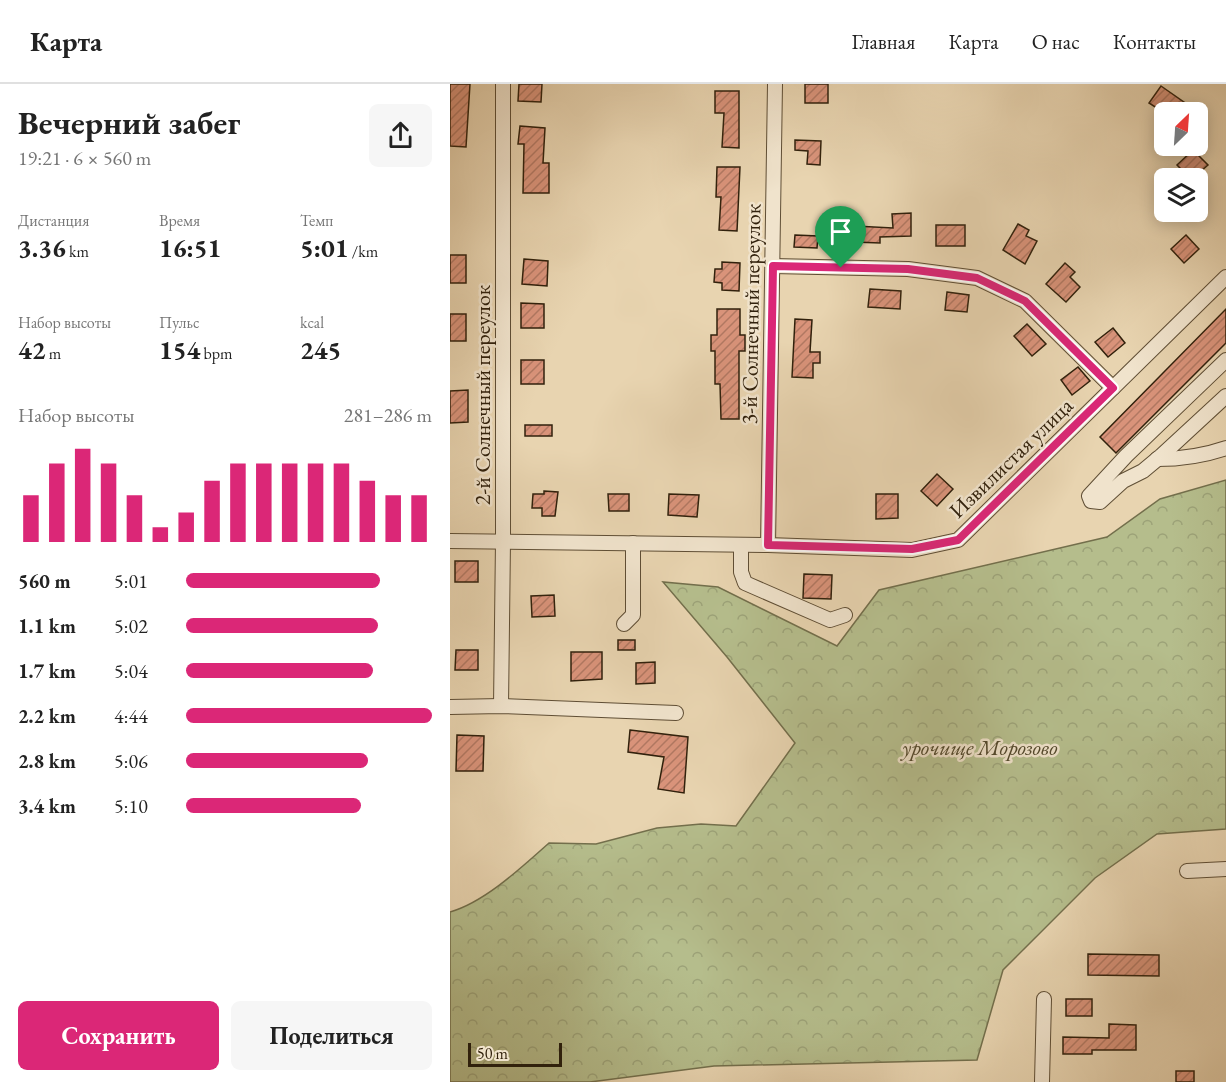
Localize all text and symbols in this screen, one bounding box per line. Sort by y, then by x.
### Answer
text: Карта [30,23,102,59]
text: Главная [851,28,915,55]
text: Карта [948,28,999,55]
text: О нас [1032,28,1080,55]
text: Контакты [1113,28,1196,55]
text: Вечерний забег [18,101,240,144]
north arrow [1154,102,1208,156]
map controls [1154,102,1208,222]
button: share [369,104,432,167]
text: 19:21 · 6 × 560 m [18,145,151,171]
button: layers [1154,168,1208,222]
street label: 3-й Солнечный переулок [735,203,767,425]
pin [815,206,866,268]
text: Дистанция [18,210,89,231]
text: Время [159,210,200,231]
text: Темп [300,210,333,231]
icon: arrive [824,215,857,248]
text: 3.36 [18,231,66,265]
text: 16:51 [159,231,221,265]
text: 5:01 [300,231,349,265]
text: km [66,241,89,262]
text: /km [349,241,378,262]
street label: 2-й Солнечный переулок [468,284,497,505]
text: Набор высоты [18,312,111,333]
text: Пульс [159,312,200,333]
text: kcal [300,312,324,333]
text: 42 [18,333,46,367]
text: 154 [159,333,200,367]
text: 245 [300,333,341,367]
text: m [46,343,61,364]
text: bpm [200,343,232,364]
street label: Извилистая улица [943,391,1079,525]
text: Набор высоты [18,402,134,428]
text: 281–286 m [344,402,432,428]
text: 560 m [18,568,71,594]
text: 5:01 [114,568,148,594]
text: 1.1 km [18,613,76,639]
text: 5:02 [114,613,148,639]
text: 1.7 km [18,658,76,684]
text: 5:04 [114,658,148,684]
text: 2.2 km [18,703,76,729]
text: 4:44 [114,703,148,729]
park label: урочище Морозово [899,733,1058,762]
text: 2.8 km [18,748,76,774]
text: 5:06 [114,748,148,774]
text: 3.4 km [18,793,76,819]
text: 5:10 [114,793,148,819]
button: Сохранить [18,1001,219,1070]
button: Поделиться [231,1001,432,1070]
scale bar [468,1040,562,1068]
text: 50 m [477,1043,508,1064]

